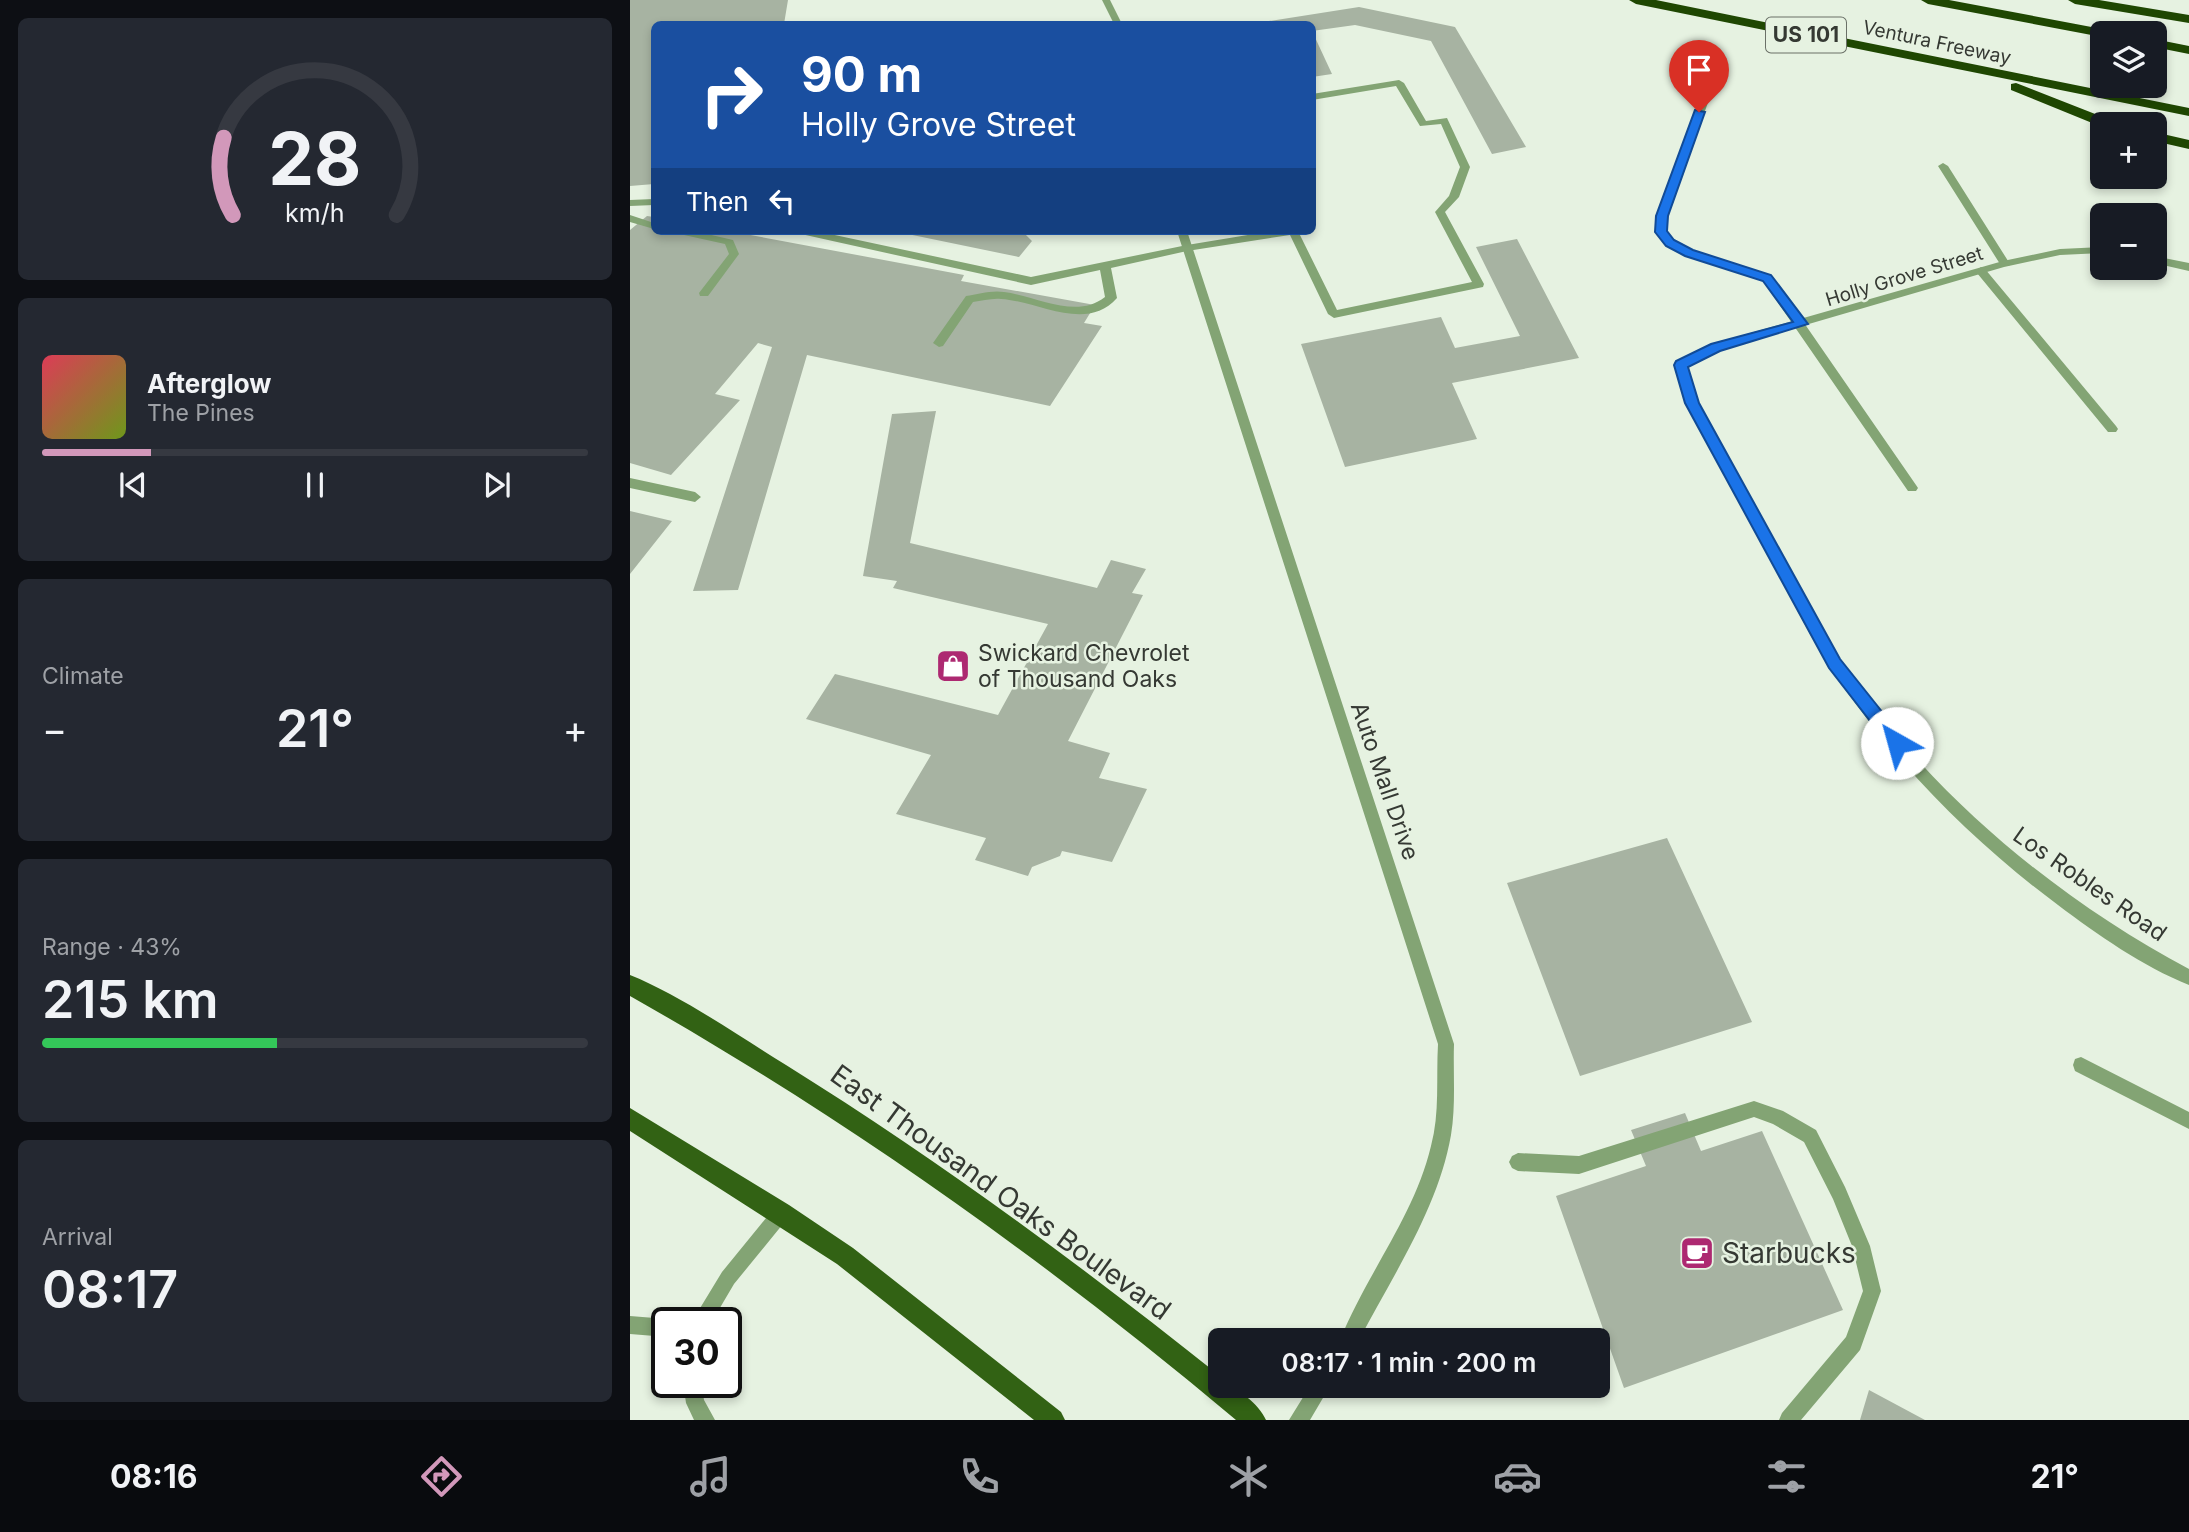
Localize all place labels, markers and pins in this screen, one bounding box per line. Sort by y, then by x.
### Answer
pin [1669,40,1729,112]
place label: Swickard Chevrolet of Thousand Oaks [978,639,1190,693]
shop icon: Swickard Chevrolet of Thousand Oaks [934,647,972,685]
cafe icon: Starbucks [1678,1234,1716,1272]
place label: Starbucks [1722,1236,1856,1270]

